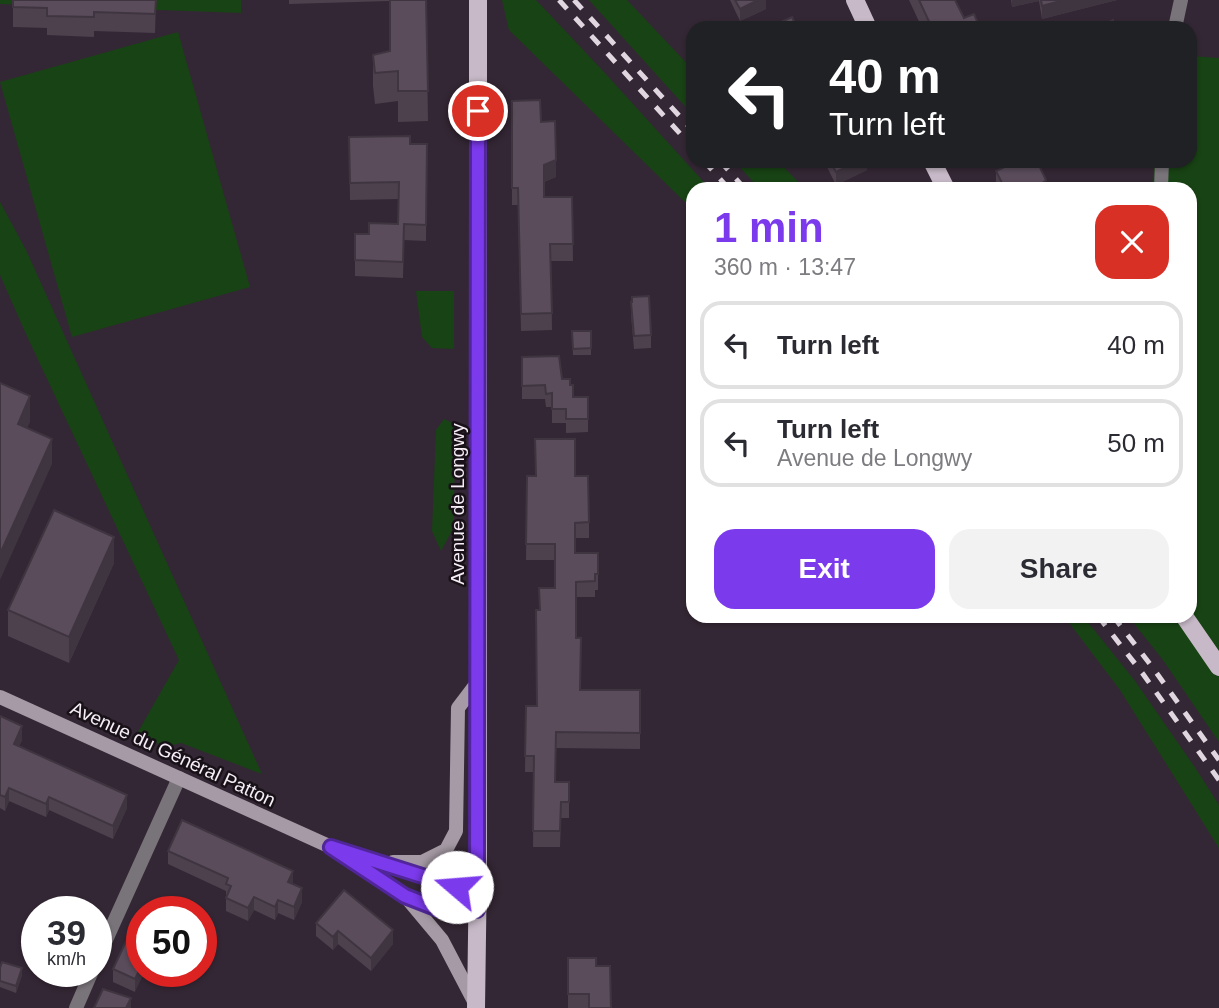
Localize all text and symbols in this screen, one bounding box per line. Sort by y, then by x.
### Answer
icon: left [714,49,805,140]
text: 40 m [829,49,941,103]
pin [448,81,508,141]
icon: arrive [459,92,497,130]
text: Turn left [829,106,945,142]
text: 1 min [714,204,824,251]
button: close [1095,205,1169,279]
text: 360 m · 13:47 [714,254,856,280]
icon: left [718,326,756,364]
text: Turn left [777,330,879,360]
text: 40 m [1107,330,1165,360]
text: Turn left [777,414,879,444]
street label: Avenue de Longwy [447,423,468,585]
icon: left [718,424,756,462]
text: 50 m [1107,428,1165,458]
text: Avenue de Longwy [777,445,972,471]
button: Exit [714,529,935,609]
button: Share [949,529,1169,609]
street label: Avenue du Général Patton [67,697,279,811]
position arrow [420,850,494,924]
speed limit sign: 50 [126,896,217,987]
text: 39 [47,913,86,952]
text: km/h [47,949,86,969]

